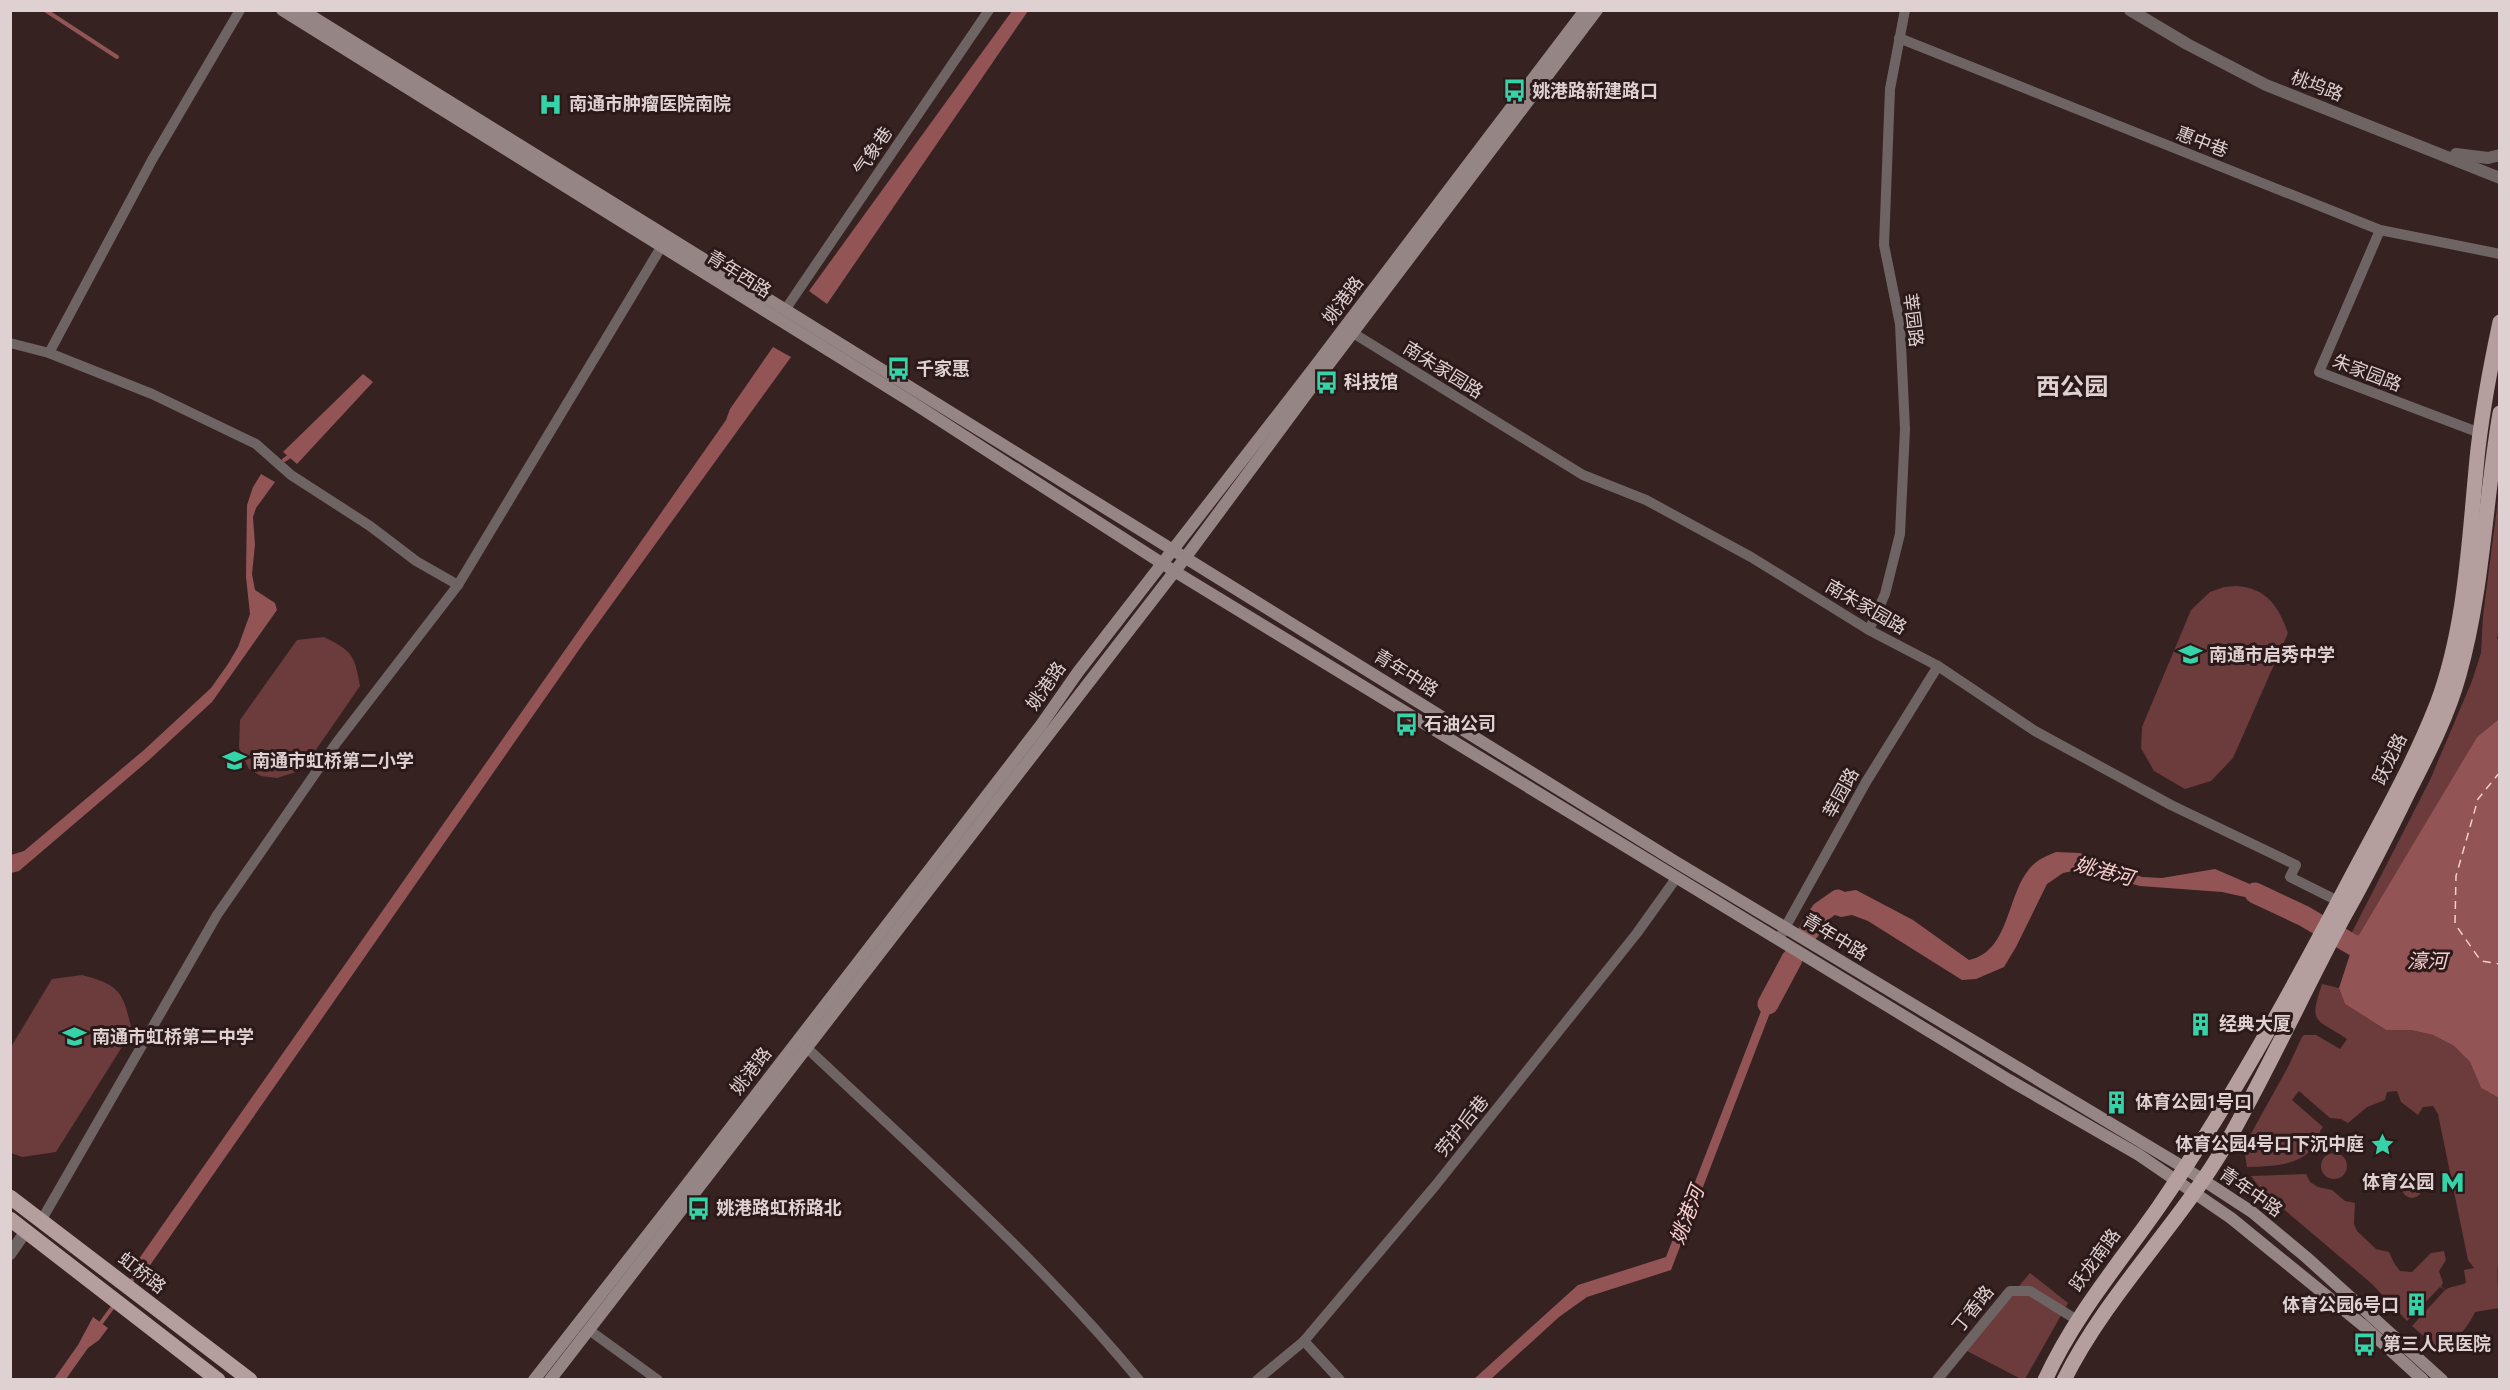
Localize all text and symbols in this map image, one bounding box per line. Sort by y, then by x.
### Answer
street label: 桃坞路 [2288,66,2346,105]
bus stop icon: 姚港路新建路口 [1501,78,1527,104]
place label: 姚港路新建路口 [1532,80,1658,101]
hospital icon: 南通市肿瘤医院南院 [538,91,564,117]
place label: 南通市肿瘤医院南院 [569,93,731,114]
street label: 气象巷 [849,122,896,179]
street label: 惠中巷 [2173,122,2231,161]
street label: 青年西路 [703,246,775,302]
street label: 姚港路 [1318,272,1367,328]
street label: 莘园路 [1900,292,1927,348]
street label: 南朱家园路 [1400,337,1487,402]
street label: 朱家园路 [2330,350,2405,395]
bus stop icon: 千家惠 [885,356,911,382]
place label: 千家惠 [916,358,970,379]
bus stop icon: 科技馆 [1313,369,1339,395]
place label: 科技馆 [1344,371,1398,392]
district label: 西公园 [2036,373,2108,401]
street label: 南朱家园路 [1822,575,1910,638]
school or university icon: 南通市启秀中学 [2178,642,2204,668]
place label: 南通市启秀中学 [2209,644,2335,665]
street label: 青年中路 [1370,645,1442,701]
street label: 姚港路 [1022,658,1070,714]
bus stop icon: 石油公司 [1393,711,1419,737]
place label: 石油公司 [1424,713,1496,734]
street label: 跃龙路 [2368,730,2411,788]
school or university icon: 南通市虹桥第二小学 [221,748,247,774]
place label: 南通市虹桥第二小学 [252,750,414,771]
street label: 莘园路 [1818,764,1863,821]
water label: 姚港河 [2072,852,2140,891]
street label: 青年中路 [1799,909,1872,964]
water label: 濠河 [2407,949,2451,973]
building icon: 经典大厦 [2188,1011,2214,1037]
place label: 经典大厦 [2219,1013,2291,1034]
school or university icon: 南通市虹桥第二中学 [61,1024,87,1050]
place label: 南通市虹桥第二中学 [92,1026,254,1047]
street label: 姚港路 [726,1043,776,1098]
building icon: 体育公园1号口 [2104,1089,2130,1115]
street label: 劳护后巷 [1431,1091,1492,1160]
place label: 体育公园1号口 [2135,1091,2252,1112]
place icon: 体育公园4号口下沉中庭 [2369,1131,2395,1157]
place label: 体育公园4号口下沉中庭 [2175,1133,2364,1154]
street label: 青年中路 [2216,1162,2287,1221]
metro station icon: 体育公园 [2439,1169,2465,1195]
place label: 体育公园 [2362,1171,2434,1192]
water label: 姚港河 [1665,1179,1710,1247]
bus stop icon: 姚港路虹桥路北 [685,1195,711,1221]
place label: 姚港路虹桥路北 [716,1197,842,1218]
street label: 跃龙南路 [2065,1224,2124,1295]
street label: 虹桥路 [115,1248,170,1298]
street label: 丁香路 [1947,1281,1998,1336]
building icon: 体育公园6号口 [2404,1292,2430,1318]
place label: 体育公园6号口 [2282,1294,2399,1315]
bus stop icon: 第三人民医院 [2352,1331,2378,1357]
place label: 第三人民医院 [2383,1333,2491,1354]

